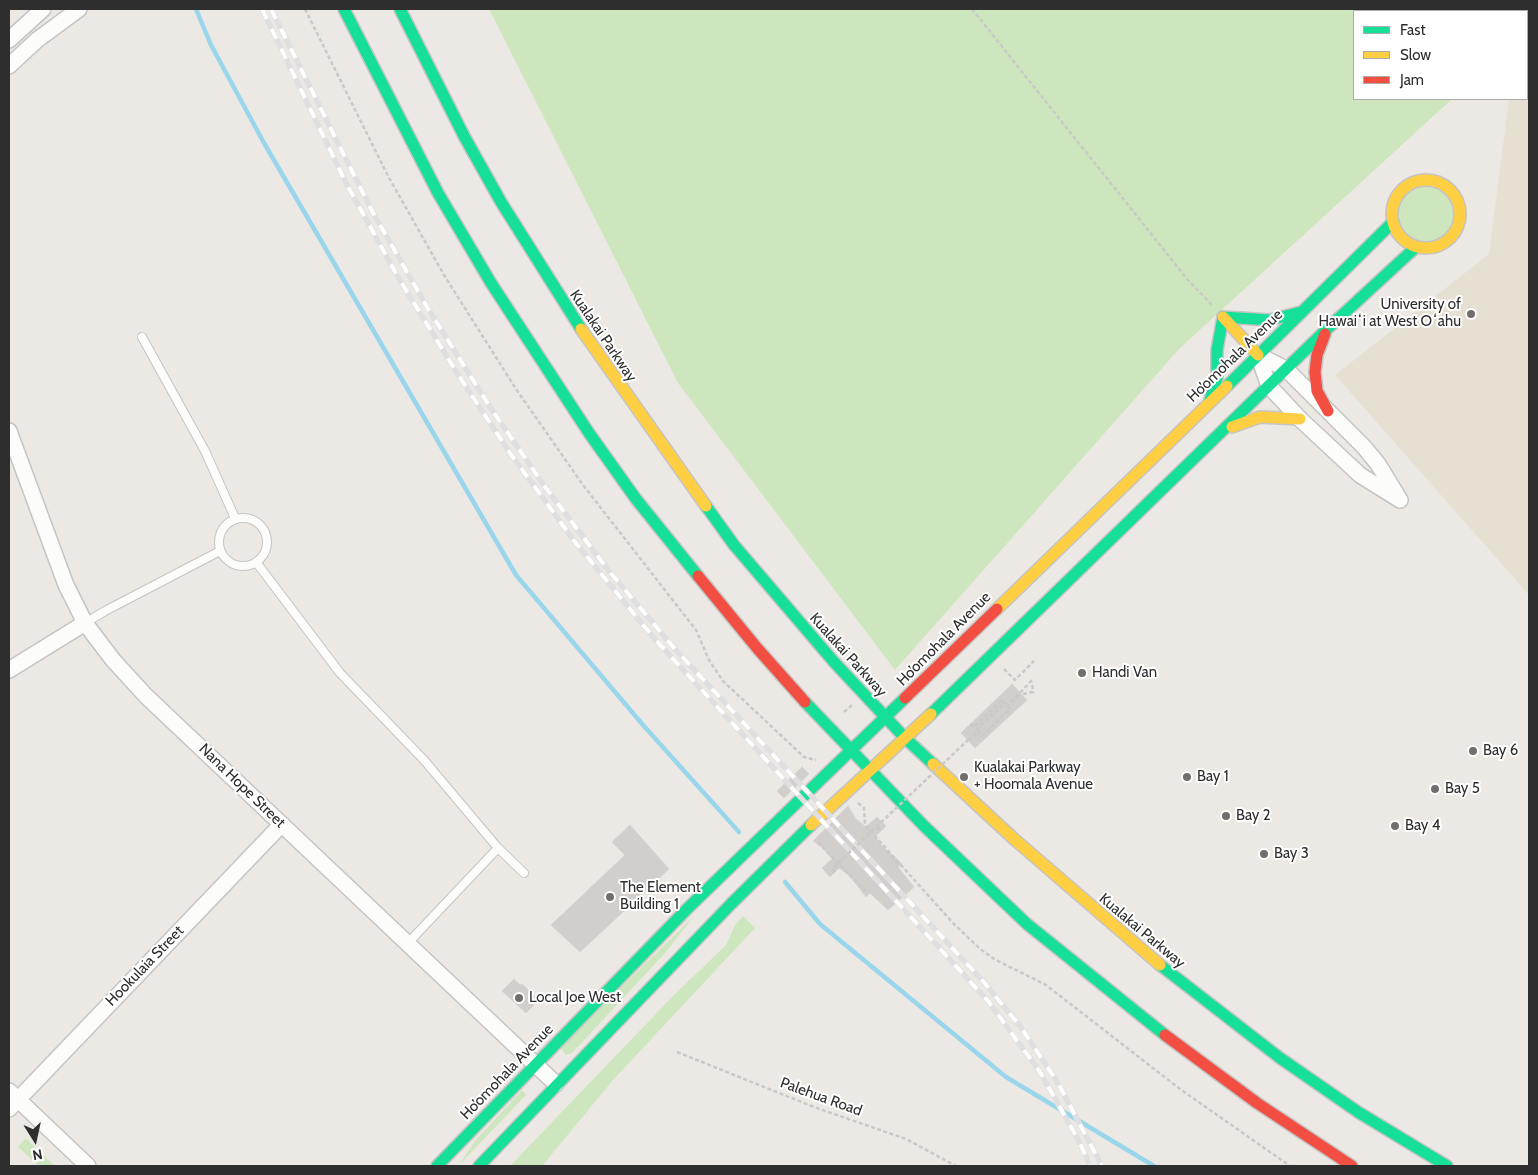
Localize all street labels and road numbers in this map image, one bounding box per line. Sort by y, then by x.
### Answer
street label: Kualakai Parkway [566,287,640,385]
street label: Ho’omohala Avenue [1184,306,1286,406]
street label: Ho’omohala Avenue [893,588,995,690]
street label: Kualakai Parkway [806,609,890,701]
street label: Nana Hope Street [195,740,289,832]
street label: Kualakai Parkway [1095,890,1189,972]
street label: Hookulaia Street [102,922,188,1010]
street label: Ho’omohala Avenue [457,1021,557,1123]
street label: Palehua Road [778,1074,864,1120]

